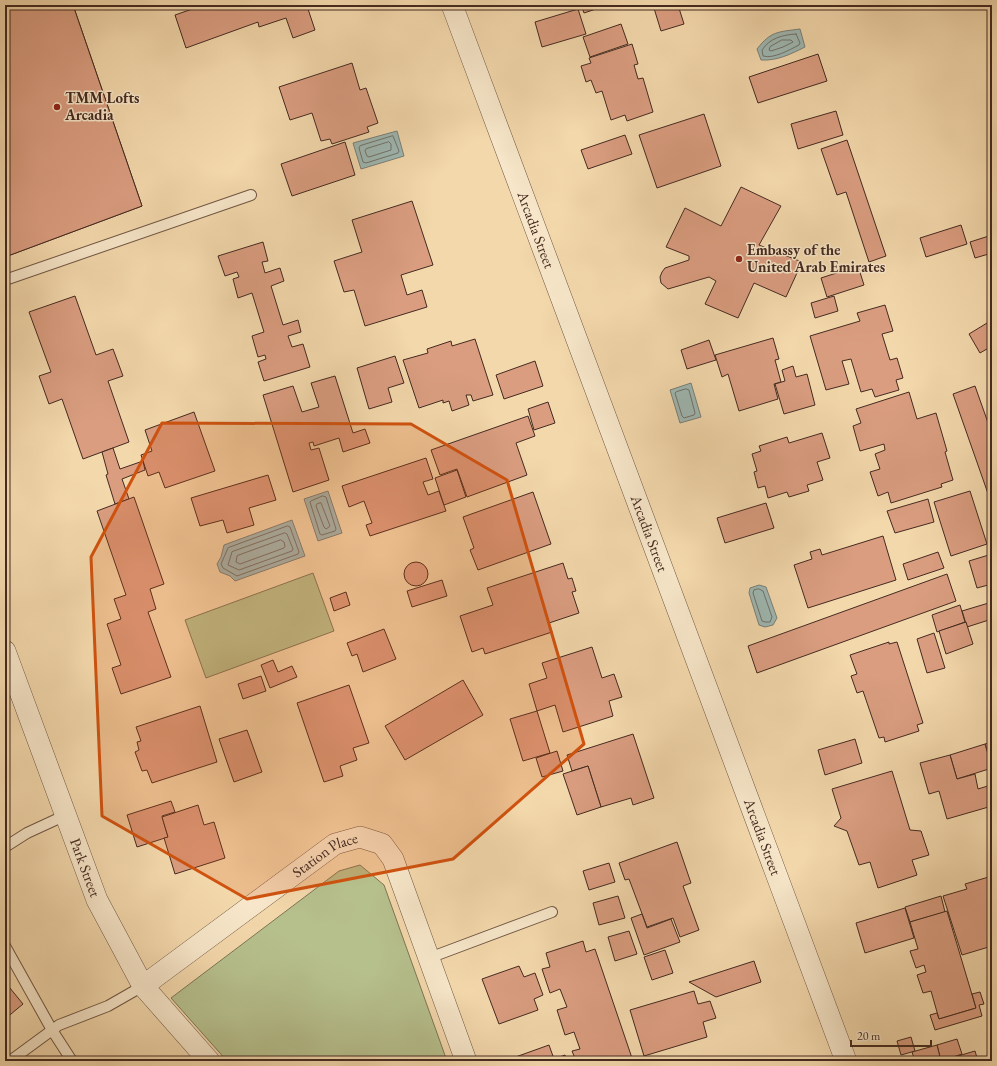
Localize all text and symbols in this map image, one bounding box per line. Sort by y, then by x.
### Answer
place label: TMM Lofts Arcadia [64,88,140,124]
marker: TMM Lofts Arcadia [52,102,62,112]
street label: Arcadia Street [513,188,559,271]
place label: Embassy of the United Arab Emirates [747,240,885,276]
marker: Embassy of the United Arab Emirates [734,254,744,264]
street label: Arcadia Street [626,491,673,575]
street label: Arcadia Street [740,795,786,878]
street label: Station Place [288,828,360,881]
street label: Park Street [66,835,105,900]
scale bar [851,1022,931,1048]
text: 20 m [857,1028,881,1044]

